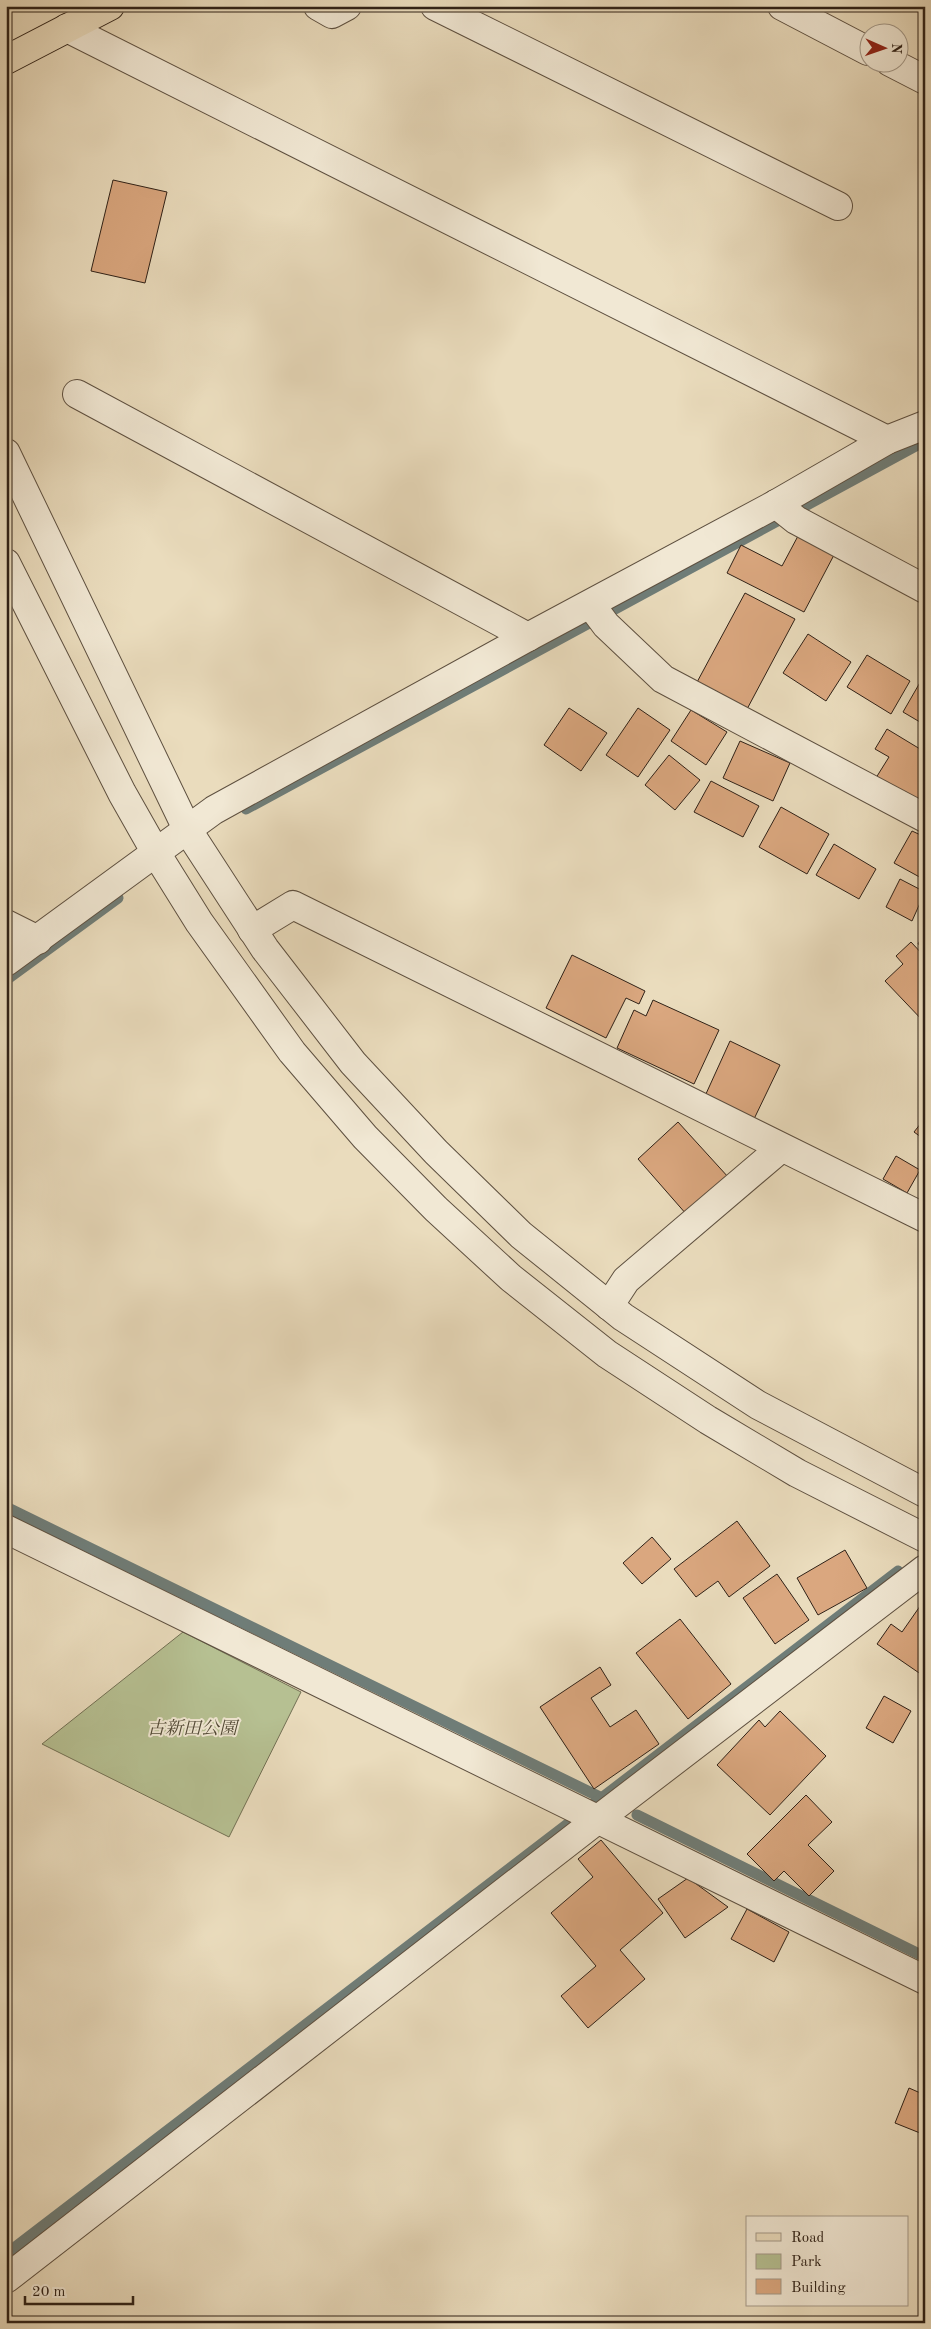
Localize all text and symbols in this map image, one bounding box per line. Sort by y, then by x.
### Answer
north arrow [858,22,908,72]
text: N [889,43,903,54]
park label: 古新田公園 [147,1718,240,1738]
legend [746,2216,908,2306]
text: Road [791,2231,825,2246]
text: Park [791,2255,822,2270]
scale bar [25,2274,132,2306]
text: Building [791,2281,846,2296]
text: 20 m [32,2285,66,2300]

